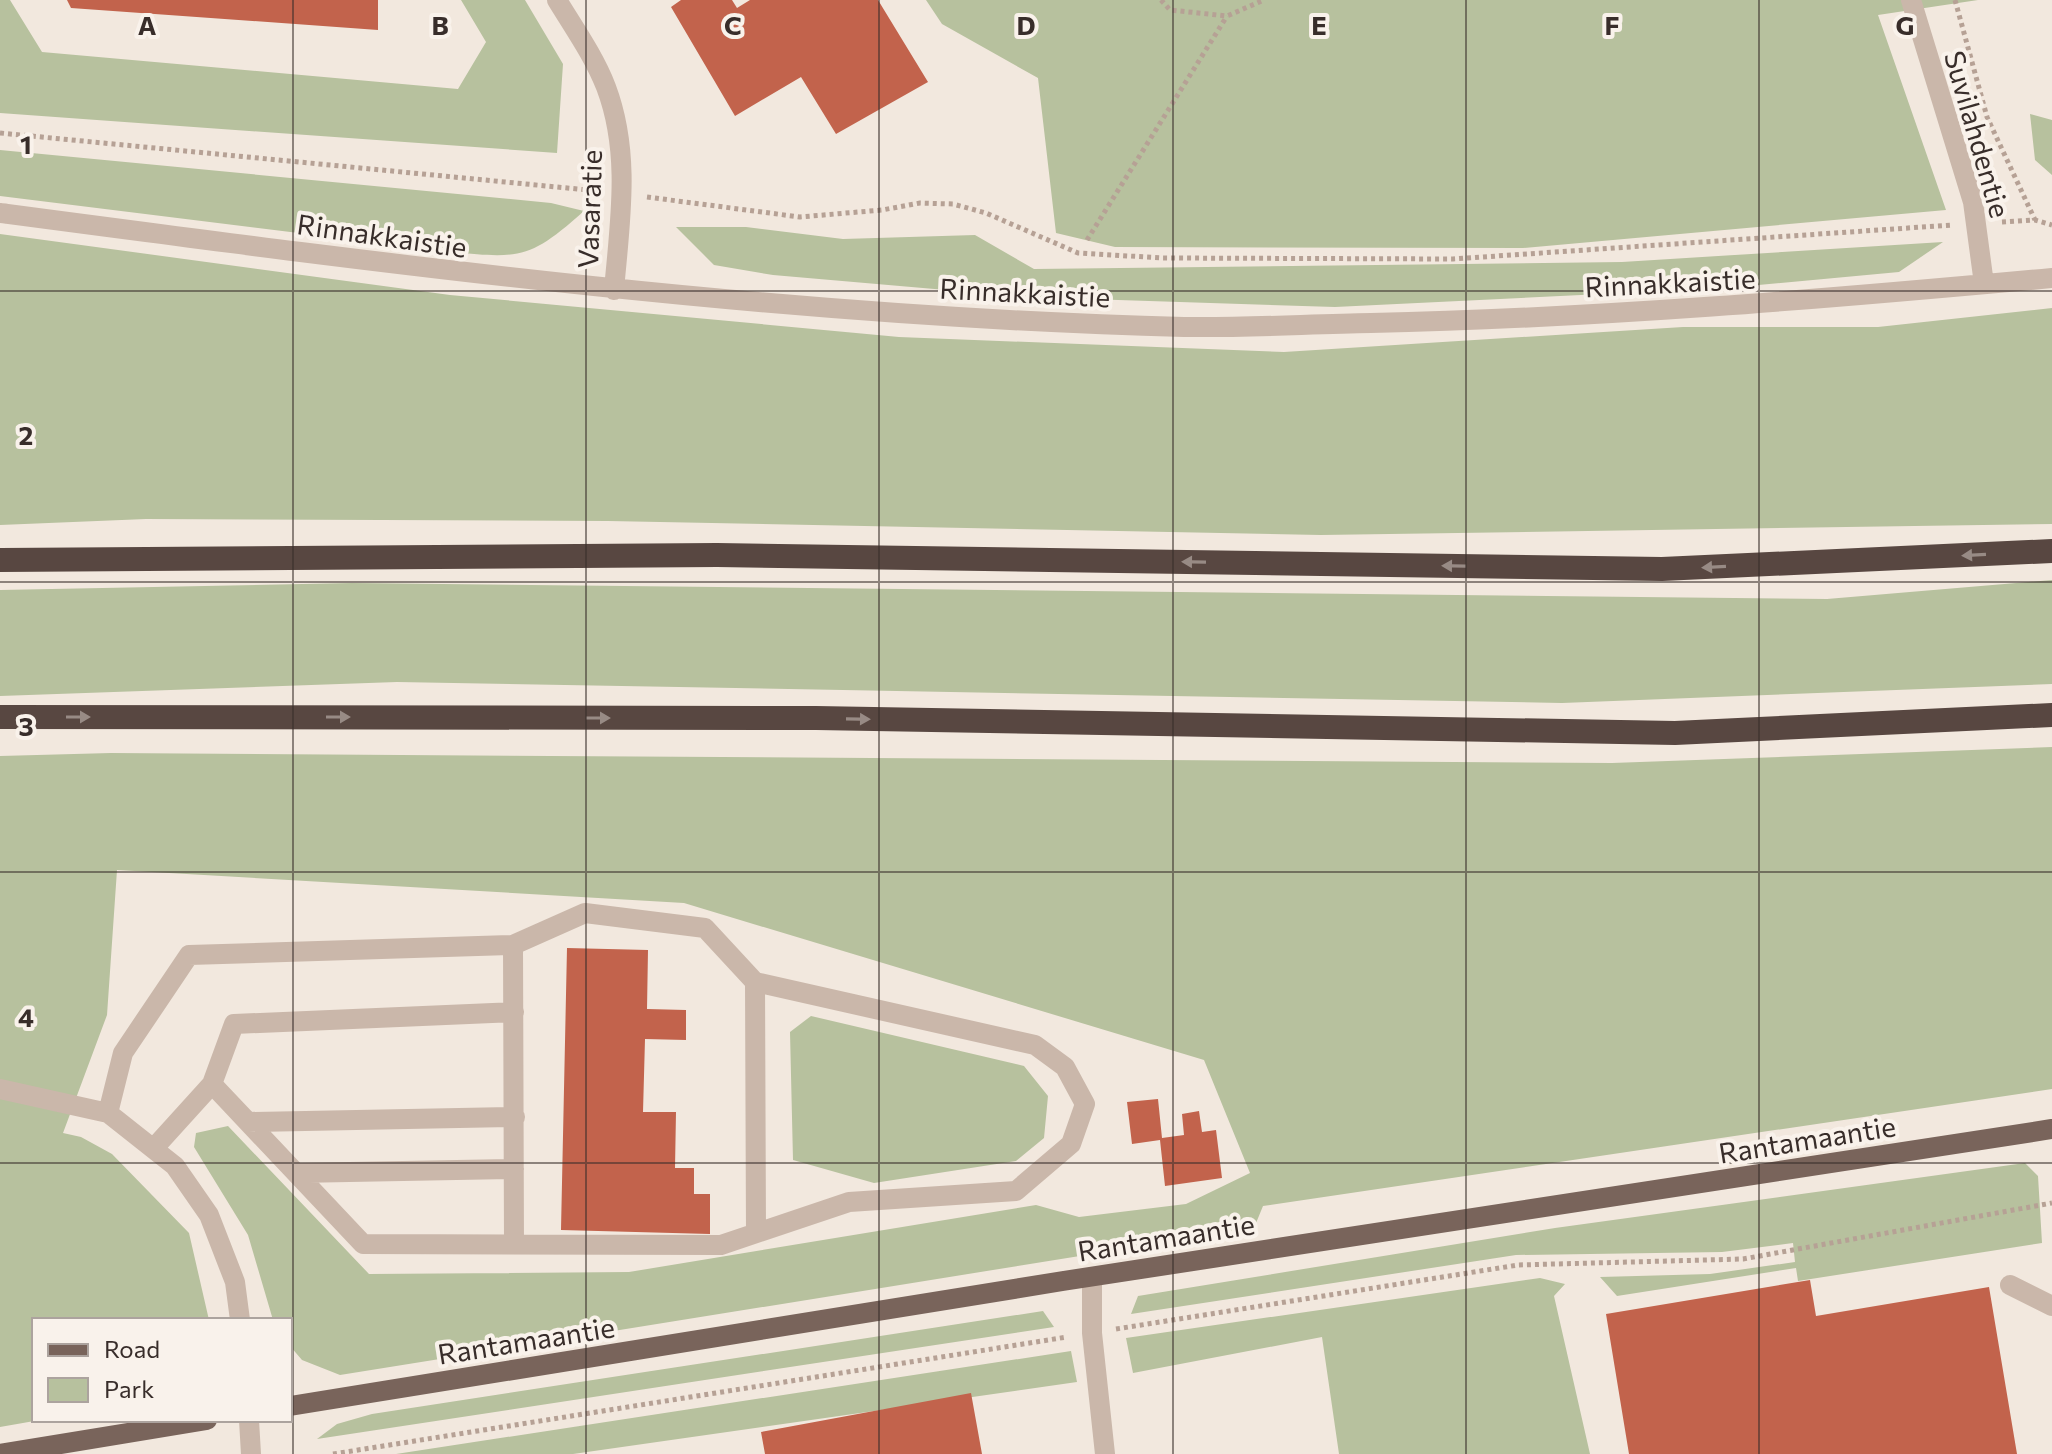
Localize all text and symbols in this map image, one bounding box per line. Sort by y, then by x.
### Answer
text: A [138,9,157,40]
text: B [431,9,449,40]
text: C [724,9,742,40]
text: D [1016,9,1036,40]
text: E [1311,9,1327,40]
text: F [1604,9,1620,40]
text: G [1896,9,1914,40]
street label: Suvilahdentie [1938,47,2018,221]
text: 1 [20,128,32,159]
street label: Vasaratie [570,149,608,269]
street label: Rinnakkaistie [295,206,469,264]
street label: Rinnakkaistie [1584,261,1756,303]
street label: Rinnakkaistie [939,271,1111,313]
text: 2 [19,419,33,450]
one-way arrow [1961,548,1986,561]
one-way arrow [1181,556,1206,568]
one-way arrow [1441,560,1466,572]
one-way arrow [1701,560,1726,573]
text: 3 [18,710,34,741]
one-way arrow [66,711,91,723]
one-way arrow [326,711,351,723]
one-way arrow [586,711,611,724]
one-way arrow [846,712,871,725]
text: 4 [18,1001,34,1032]
street label: Rantamaantie [1716,1108,1898,1170]
street label: Rantamaantie [1075,1206,1257,1268]
street label: Rantamaantie [435,1309,617,1371]
legend [32,1318,292,1422]
text: Road [104,1334,160,1363]
text: Park [104,1374,154,1403]

